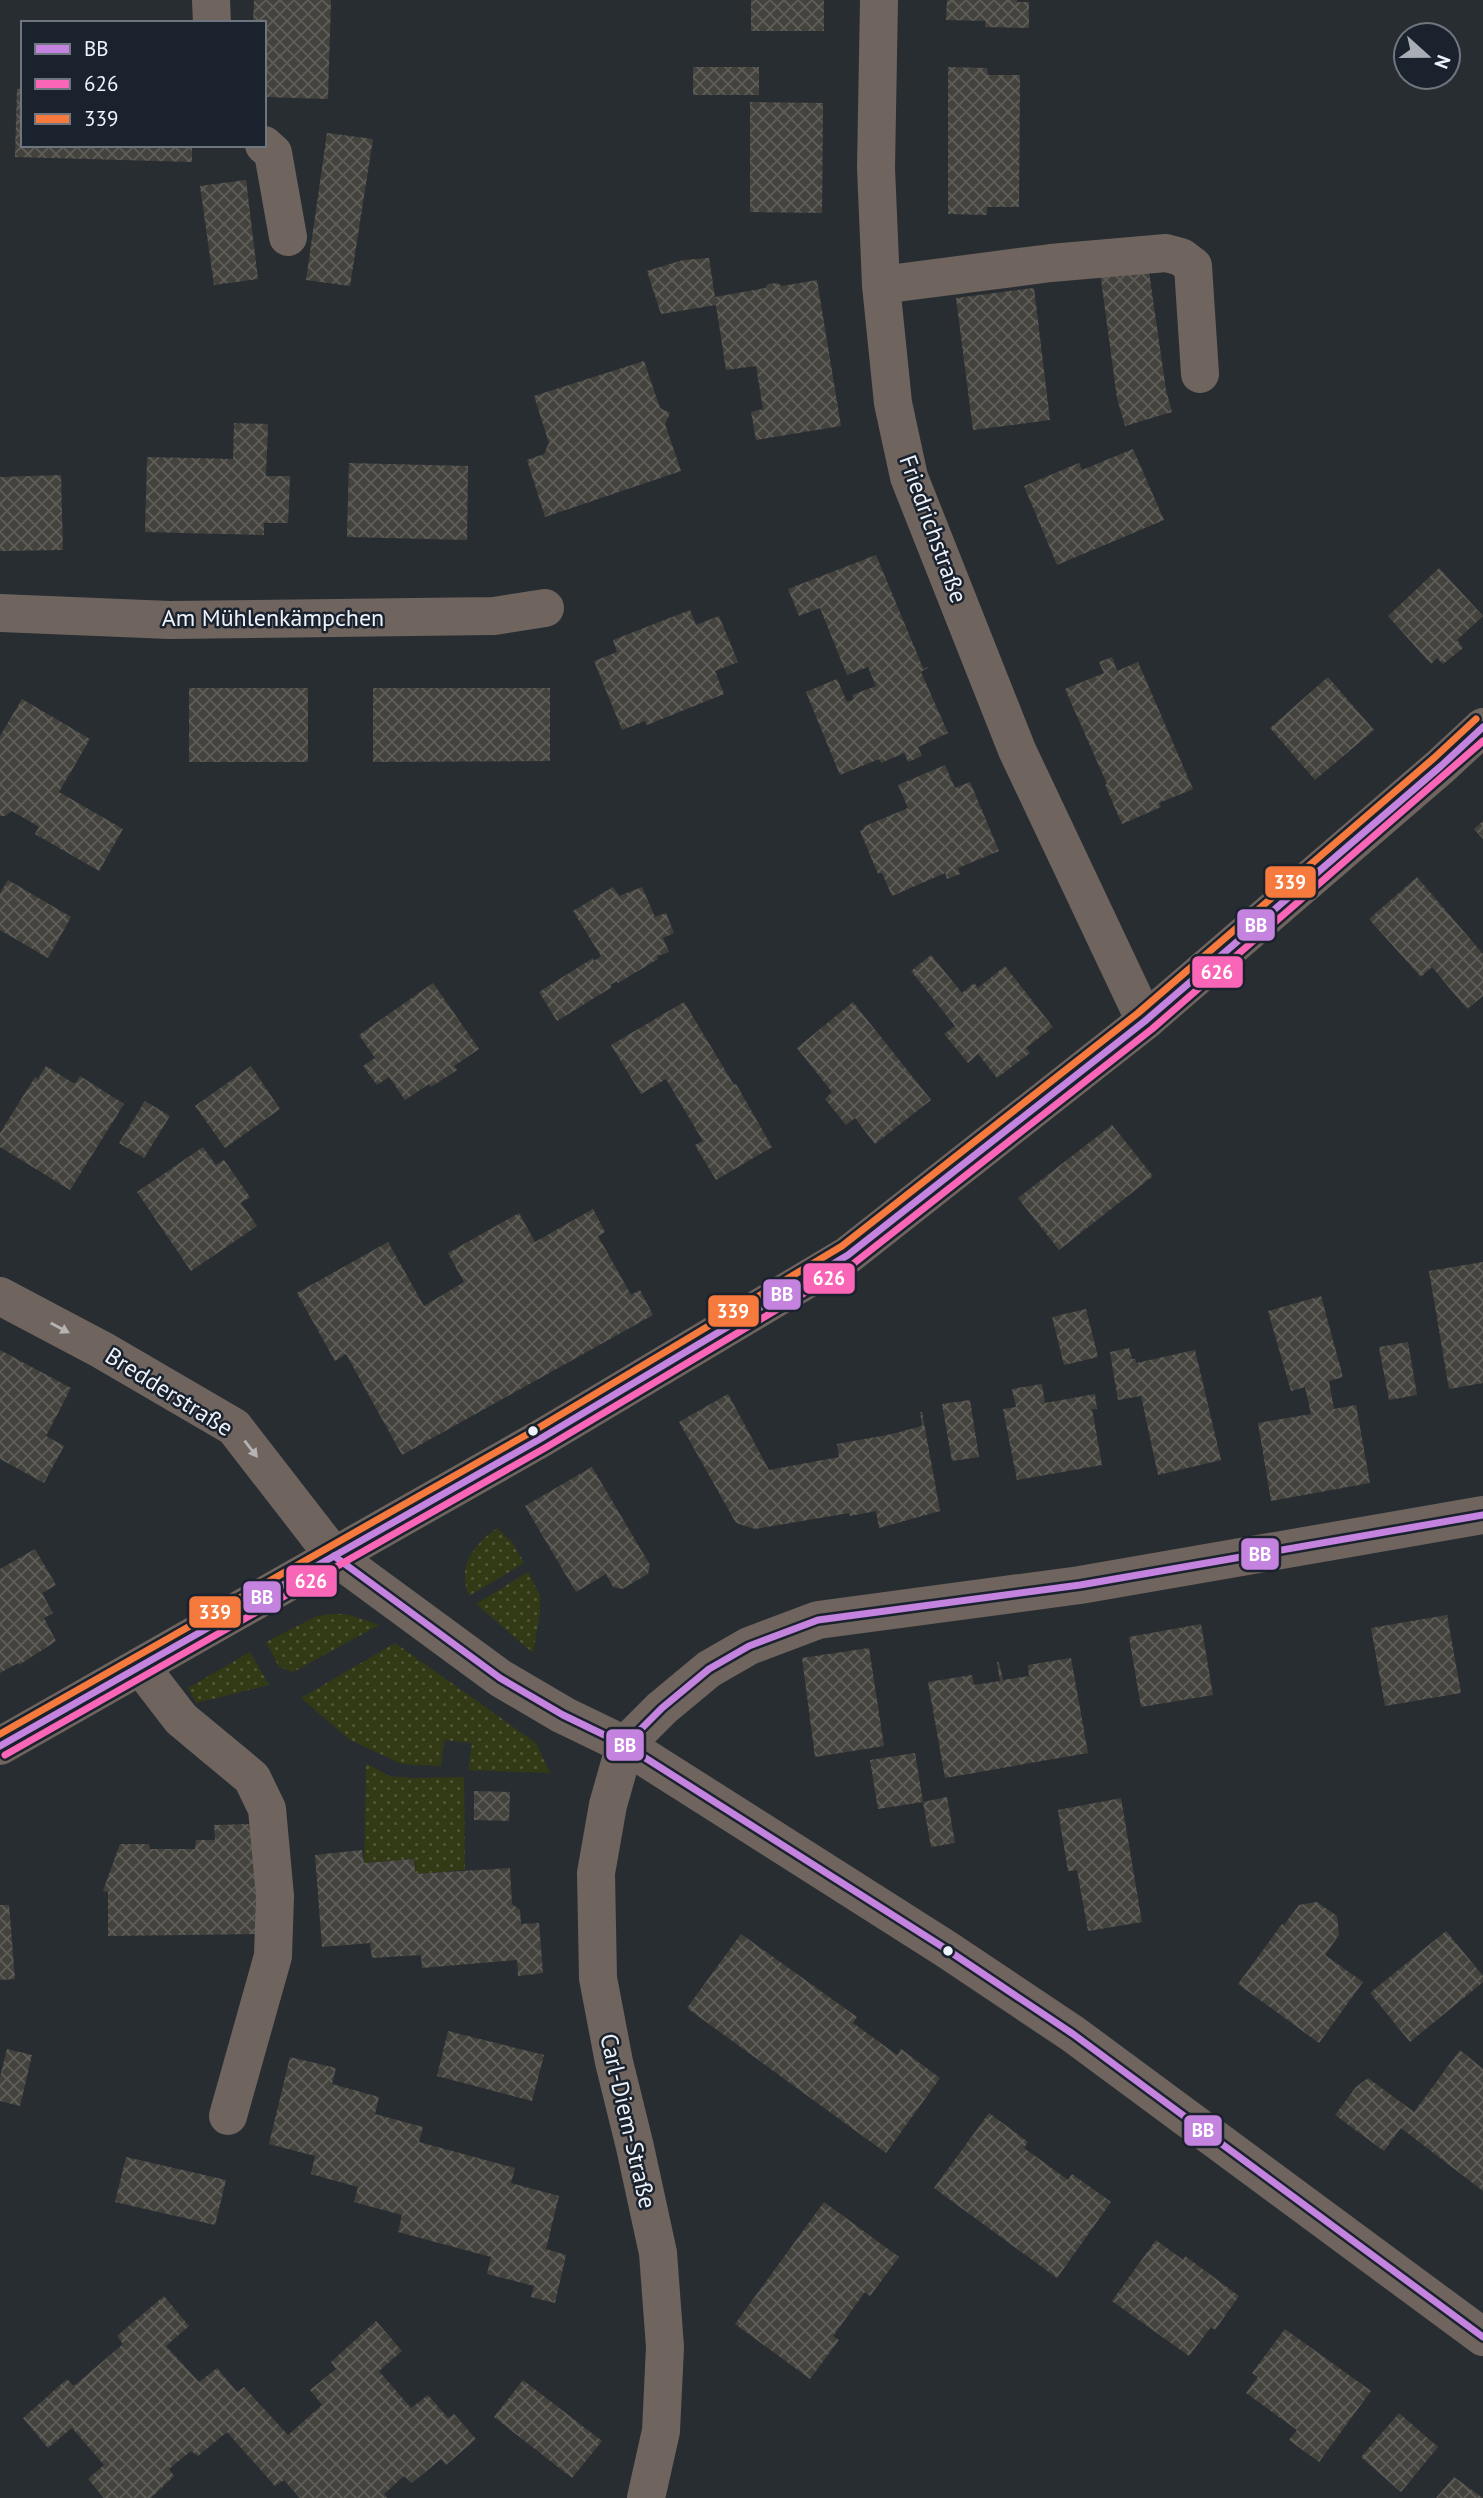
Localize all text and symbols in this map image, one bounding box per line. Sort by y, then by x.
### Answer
legend [21,21,266,147]
north arrow [1392,21,1462,91]
text: BB [84,35,109,62]
text: N [1429,52,1456,72]
text: 626 [84,70,118,97]
text: 339 [84,105,118,132]
street label: Friedrichstraße [892,451,975,607]
street label: Am Mühlenkämpchen [162,602,384,633]
line badge: 339 [1264,865,1317,899]
text: 339 [1274,870,1306,894]
line badge: BB [1236,908,1276,942]
text: BB [1245,913,1267,937]
line badge: 626 [1191,955,1244,989]
text: 626 [1201,960,1233,984]
line badge: 626 [802,1262,856,1295]
text: 626 [813,1266,845,1290]
line badge: BB [762,1278,802,1311]
text: BB [771,1282,793,1306]
line badge: 339 [707,1294,760,1328]
text: 339 [717,1299,749,1323]
one-way arrow [50,1322,70,1333]
street label: Bredderstraße [99,1340,239,1443]
unlabelled marker [526,1424,540,1438]
one-way arrow [243,1439,258,1457]
line badge: BB [1240,1537,1280,1571]
text: BB [1249,1542,1271,1566]
line badge: 626 [285,1564,338,1598]
text: 626 [295,1569,327,1593]
line badge: BB [242,1580,282,1614]
text: BB [251,1585,273,1609]
line badge: 339 [188,1595,242,1629]
text: 339 [199,1600,231,1624]
line badge: BB [605,1728,645,1762]
text: BB [614,1733,636,1757]
unlabelled marker [941,1944,955,1958]
street label: Carl-Diem-Straße [593,2030,664,2211]
line badge: BB [1183,2114,1223,2147]
text: BB [1192,2118,1214,2142]

